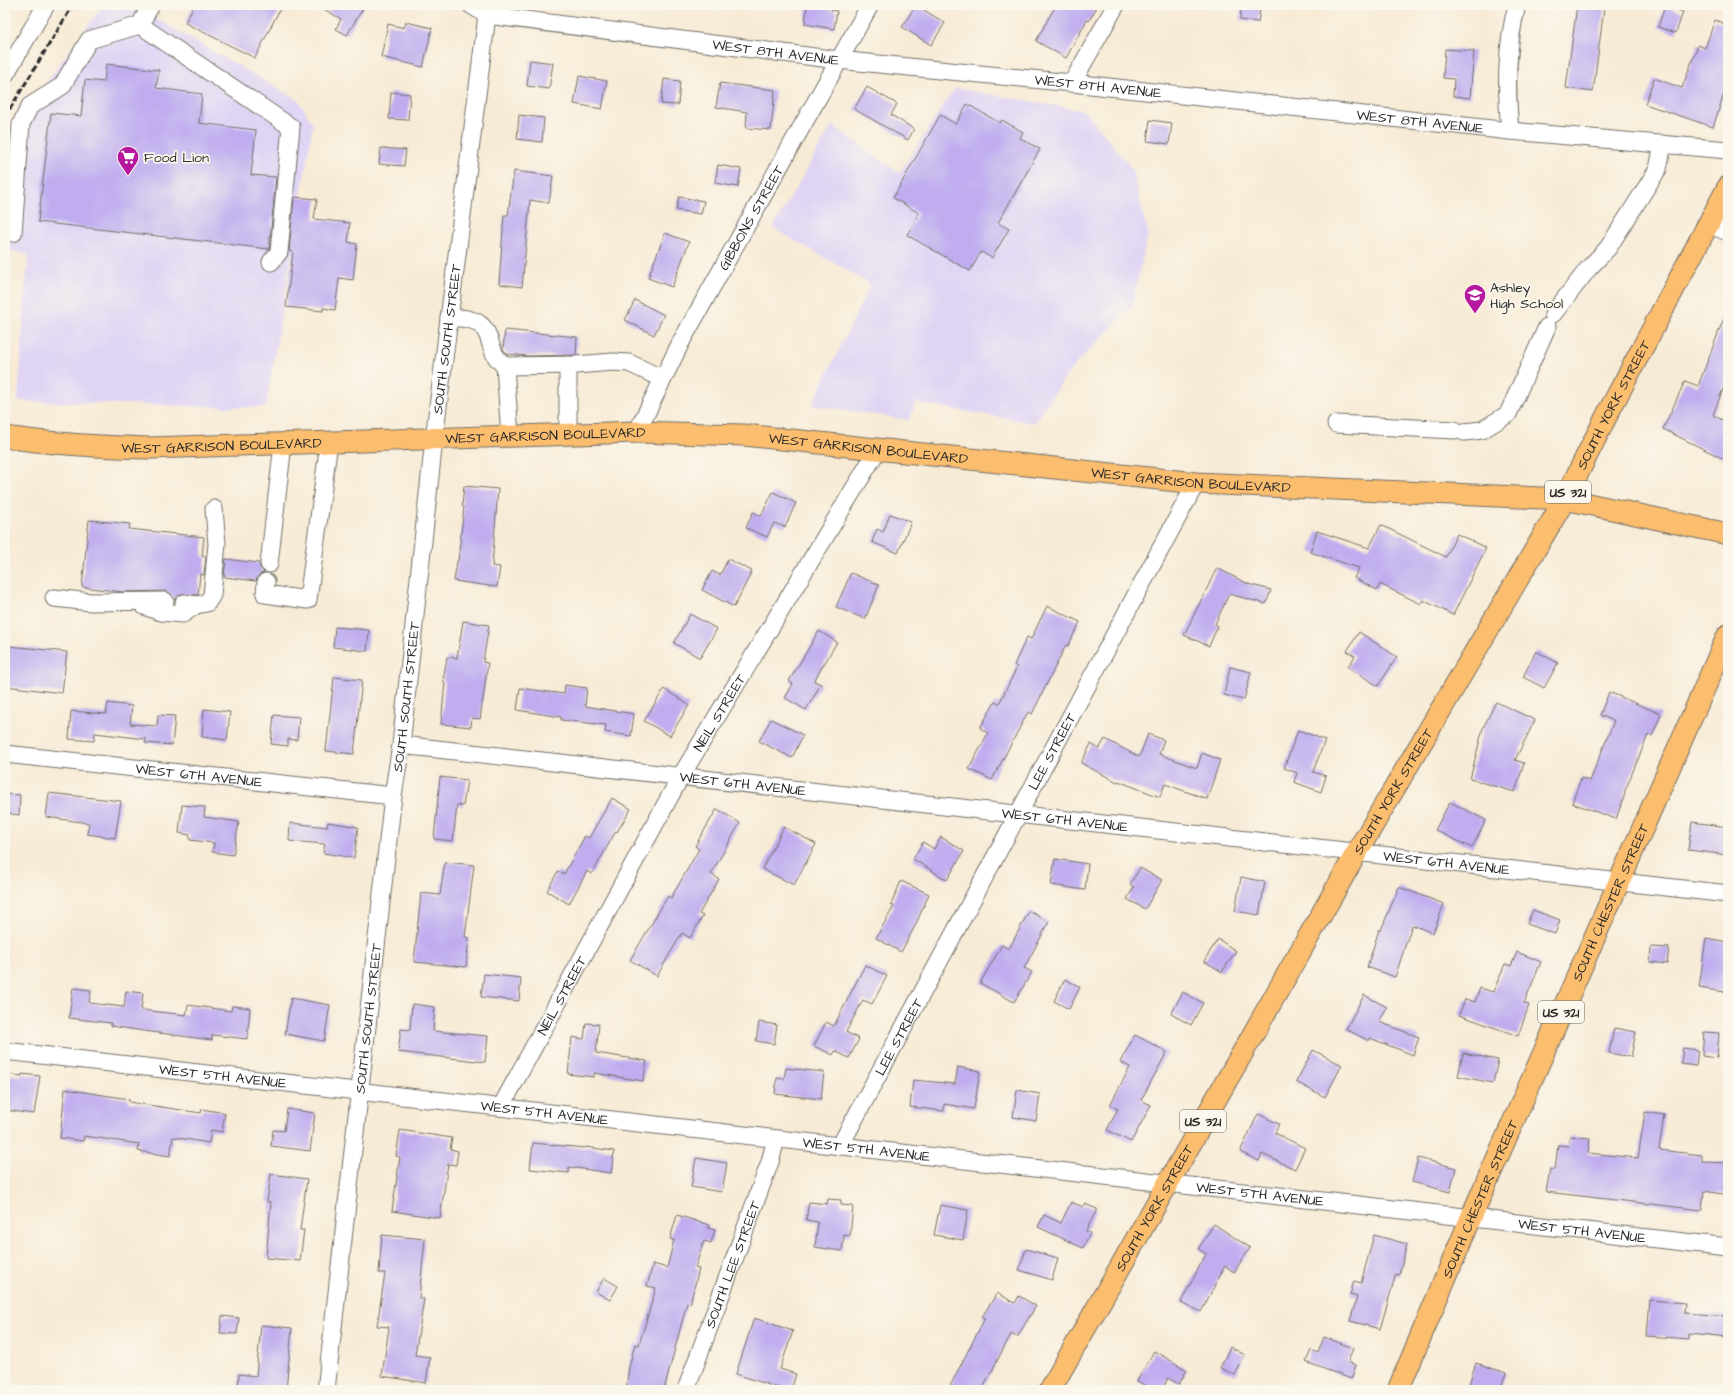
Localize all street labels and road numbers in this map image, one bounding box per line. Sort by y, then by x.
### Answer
street label: WEST 8TH AVENUE [711,35,841,71]
street label: WEST 8TH AVENUE [1033,70,1163,104]
street label: WEST 8TH AVENUE [1355,105,1485,139]
street label: GIBBONS STREET [714,162,789,274]
street label: SOUTH SOUTH STREET [428,263,467,415]
street label: SOUTH YORK STREET [1572,337,1656,473]
street label: WEST GARRISON BOULEVARD [445,423,646,449]
street label: WEST GARRISON BOULEVARD [768,429,969,470]
street label: WEST GARRISON BOULEVARD [121,433,322,459]
street label: WEST GARRISON BOULEVARD [1090,463,1291,498]
road number: US 321 [1545,481,1591,503]
street label: SOUTH SOUTH STREET [388,620,425,773]
street label: NEIL STREET [689,670,751,756]
street label: LEE STREET [1024,709,1082,794]
street label: SOUTH YORK STREET [1349,725,1439,858]
street label: WEST 6TH AVENUE [134,759,264,793]
street label: WEST 6TH AVENUE [678,767,808,802]
street label: WEST 6TH AVENUE [1000,803,1130,838]
street label: SOUTH CHESTER STREET [1567,820,1655,985]
street label: WEST 6TH AVENUE [1382,846,1511,881]
street label: SOUTH SOUTH STREET [351,942,387,1095]
street label: NEIL STREET [533,952,592,1039]
street label: LEE STREET [871,995,929,1079]
road number: US 321 [1538,1001,1584,1023]
street label: WEST 5TH AVENUE [157,1060,288,1094]
street label: WEST 5TH AVENUE [479,1096,610,1131]
road number: US 321 [1180,1110,1226,1132]
street label: SOUTH CHESTER STREET [1438,1117,1524,1281]
street label: WEST 5TH AVENUE [801,1133,932,1167]
street label: SOUTH YORK STREET [1111,1141,1199,1275]
street label: WEST 5TH AVENUE [1195,1178,1325,1212]
street label: SOUTH LEE STREET [701,1198,766,1331]
street label: WEST 5TH AVENUE [1517,1214,1647,1249]

